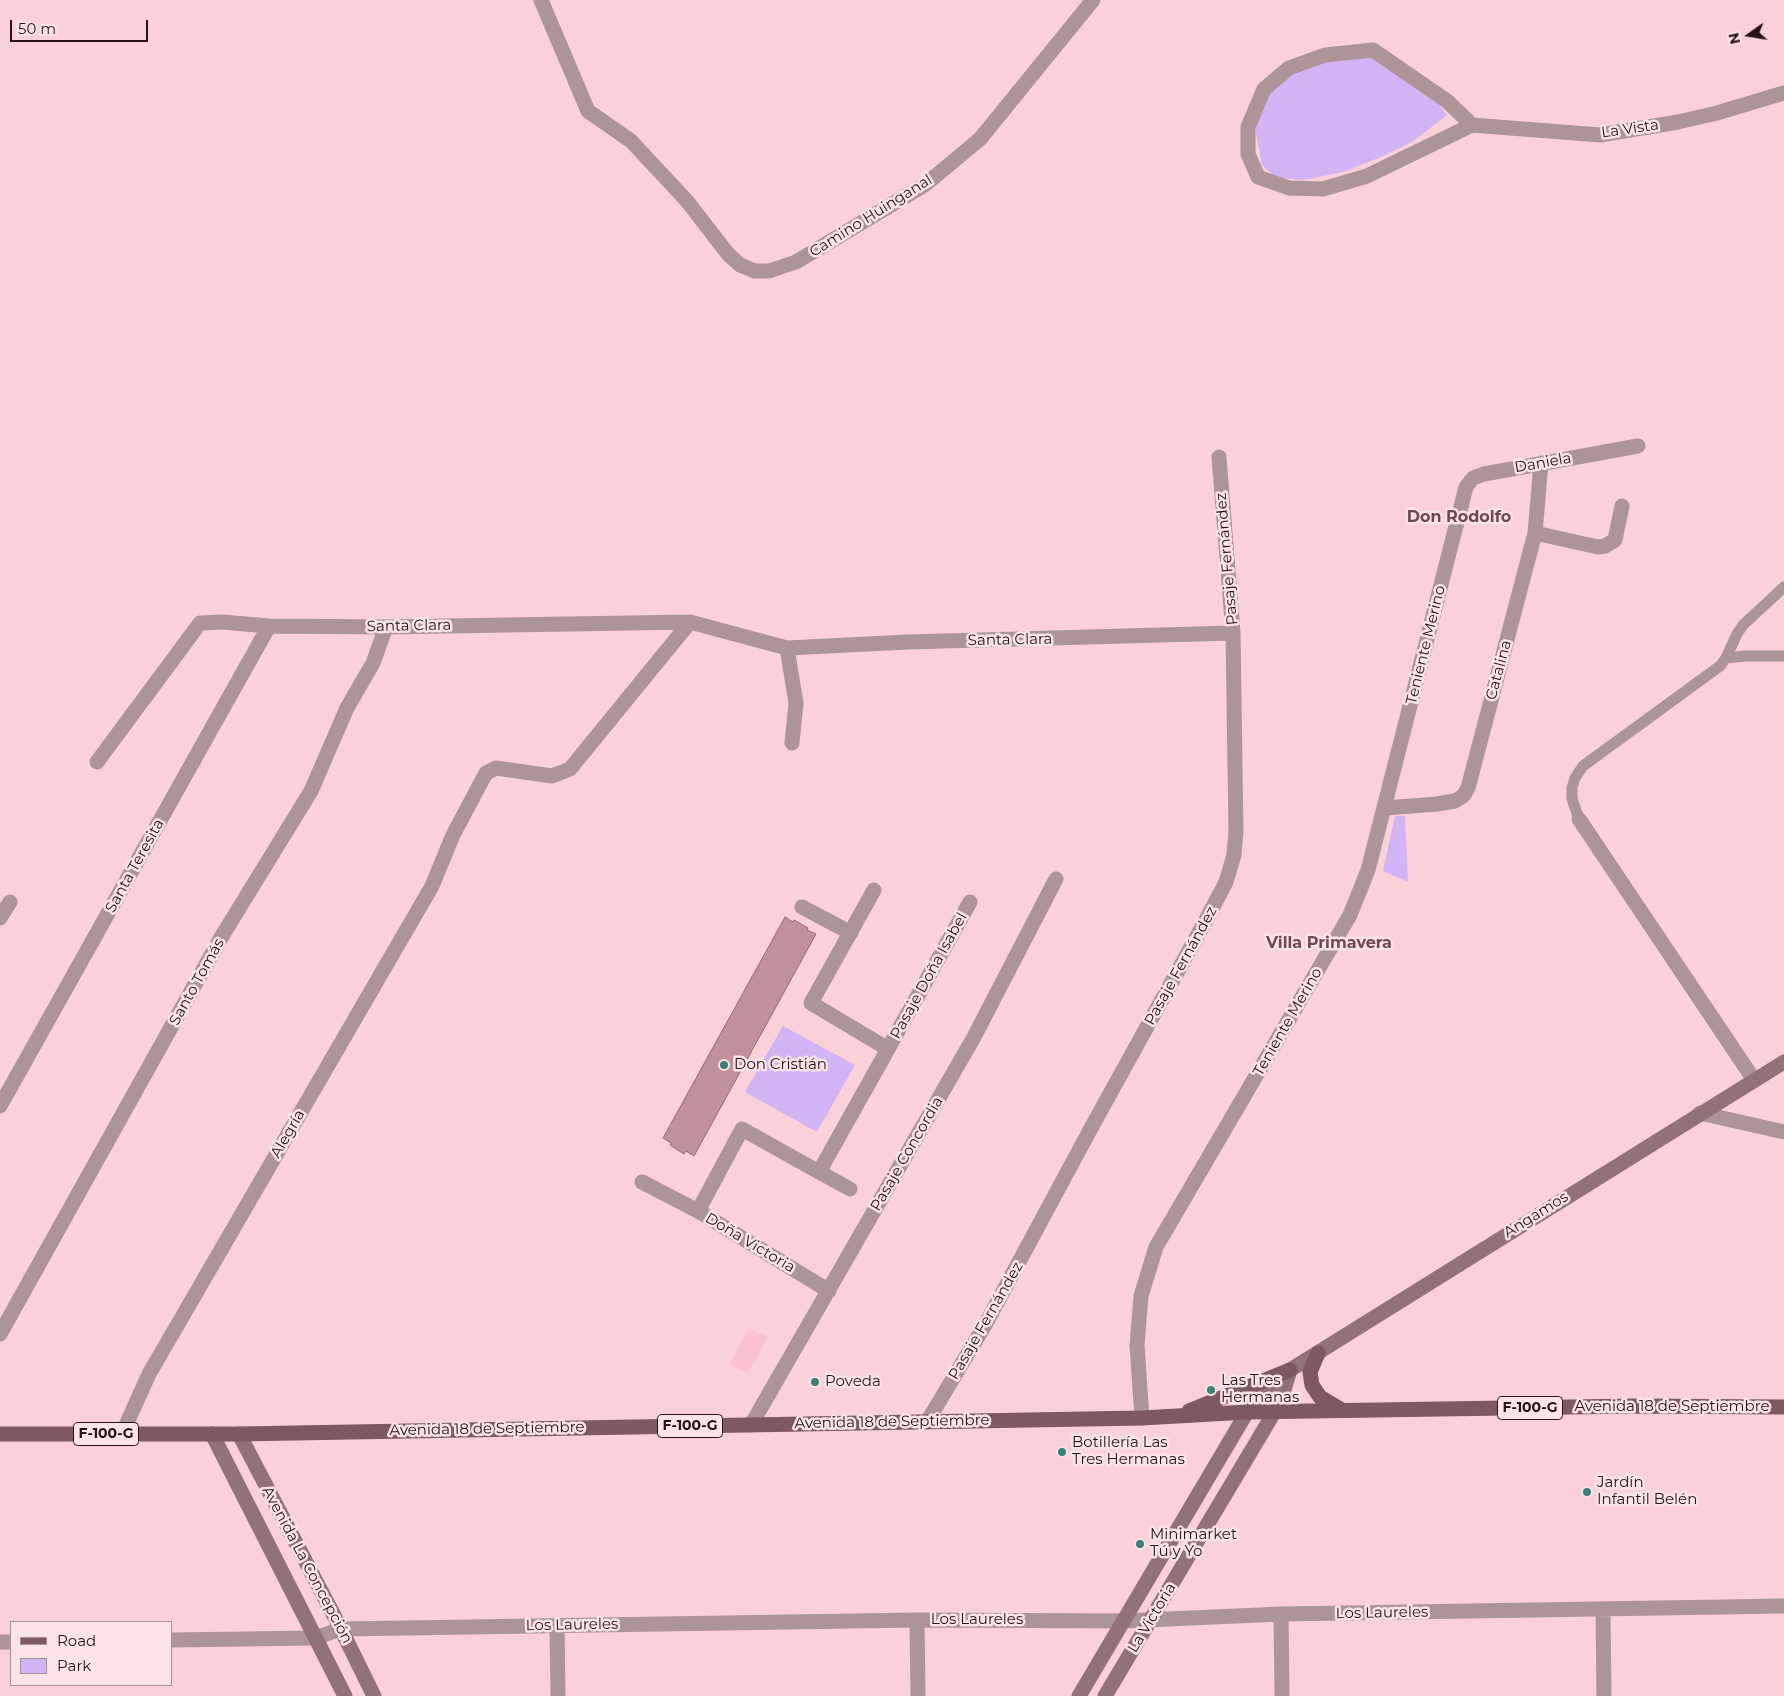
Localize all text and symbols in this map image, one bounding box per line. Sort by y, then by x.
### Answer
scale bar [12,10,150,42]
north arrow [1724,10,1774,60]
text: 50 m [18,19,56,38]
text: N [1724,31,1744,46]
street label: La Vista [1600,116,1660,142]
street label: Camino Huinganal [806,171,936,261]
street label: Daniela [1513,449,1573,477]
street label: Pasaje Fernández [1212,492,1242,626]
district label: Don Rodolfo [1407,507,1511,527]
street label: Teniente Merino [1403,584,1449,706]
street label: Santa Clara [367,616,451,636]
street label: Santa Clara [968,630,1052,650]
street label: Catalina [1482,638,1516,702]
street label: Santa Teresita [102,816,168,916]
street label: Pasaje Fernández [1141,904,1221,1028]
street label: Pasaje Doña Isabel [887,910,971,1042]
district label: Villa Primavera [1266,933,1392,953]
street label: Santo Tomás [166,935,228,1029]
street label: Teniente Merino [1250,965,1326,1079]
place label: Don Cristián [734,1056,827,1074]
marker: Don Cristián [718,1059,730,1071]
street label: Pasaje Concordia [867,1094,947,1214]
street label: Alegría [267,1107,309,1161]
street label: Angamos [1500,1188,1572,1242]
street label: Doña Victoria [702,1209,798,1277]
street label: Pasaje Fernández [945,1259,1027,1383]
place label: Las Tres Hermanas [1221,1372,1299,1407]
place label: Poveda [825,1373,881,1391]
marker: Poveda [809,1376,821,1388]
marker: Las Tres Hermanas [1205,1384,1217,1396]
road number: F-100-G [1498,1396,1562,1420]
street label: Avenida 18 de Septiembre [1574,1398,1770,1416]
street label: Avenida 18 de Septiembre [794,1411,990,1433]
road number: F-100-G [658,1414,722,1438]
street label: Avenida 18 de Septiembre [389,1418,585,1440]
road number: F-100-G [74,1422,138,1446]
place label: Botillería Las Tres Hermanas [1072,1434,1185,1469]
marker: Botillería Las Tres Hermanas [1056,1446,1068,1458]
place label: Jardín Infantil Belén [1597,1474,1697,1509]
street label: Avenida La Concepción [258,1483,356,1647]
marker: Jardín Infantil Belén [1581,1486,1593,1498]
place label: Minimarket Tú y Yo [1150,1526,1237,1561]
marker: Minimarket Tú y Yo [1134,1538,1146,1550]
street label: La Victoria [1124,1580,1180,1656]
street label: Los Laureles [1336,1603,1428,1623]
street label: Los Laureles [931,1611,1023,1629]
street label: Los Laureles [526,1615,618,1635]
legend [10,1621,172,1686]
text: Road [57,1631,96,1650]
text: Park [57,1656,91,1675]

